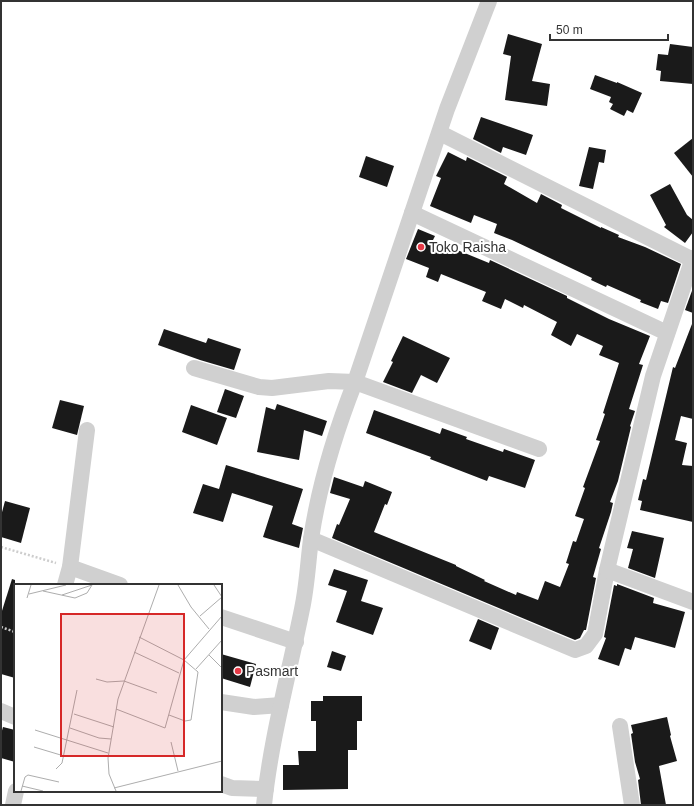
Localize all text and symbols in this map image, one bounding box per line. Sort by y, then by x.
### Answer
scale bar [550,16,668,42]
text: 50 m [556,23,583,37]
place label: Toko Raisha [429,239,506,255]
marker: Toko Raisha [416,242,426,252]
inset map [14,584,222,792]
place label: Pasmart [246,663,298,679]
marker: Pasmart [233,666,243,676]

